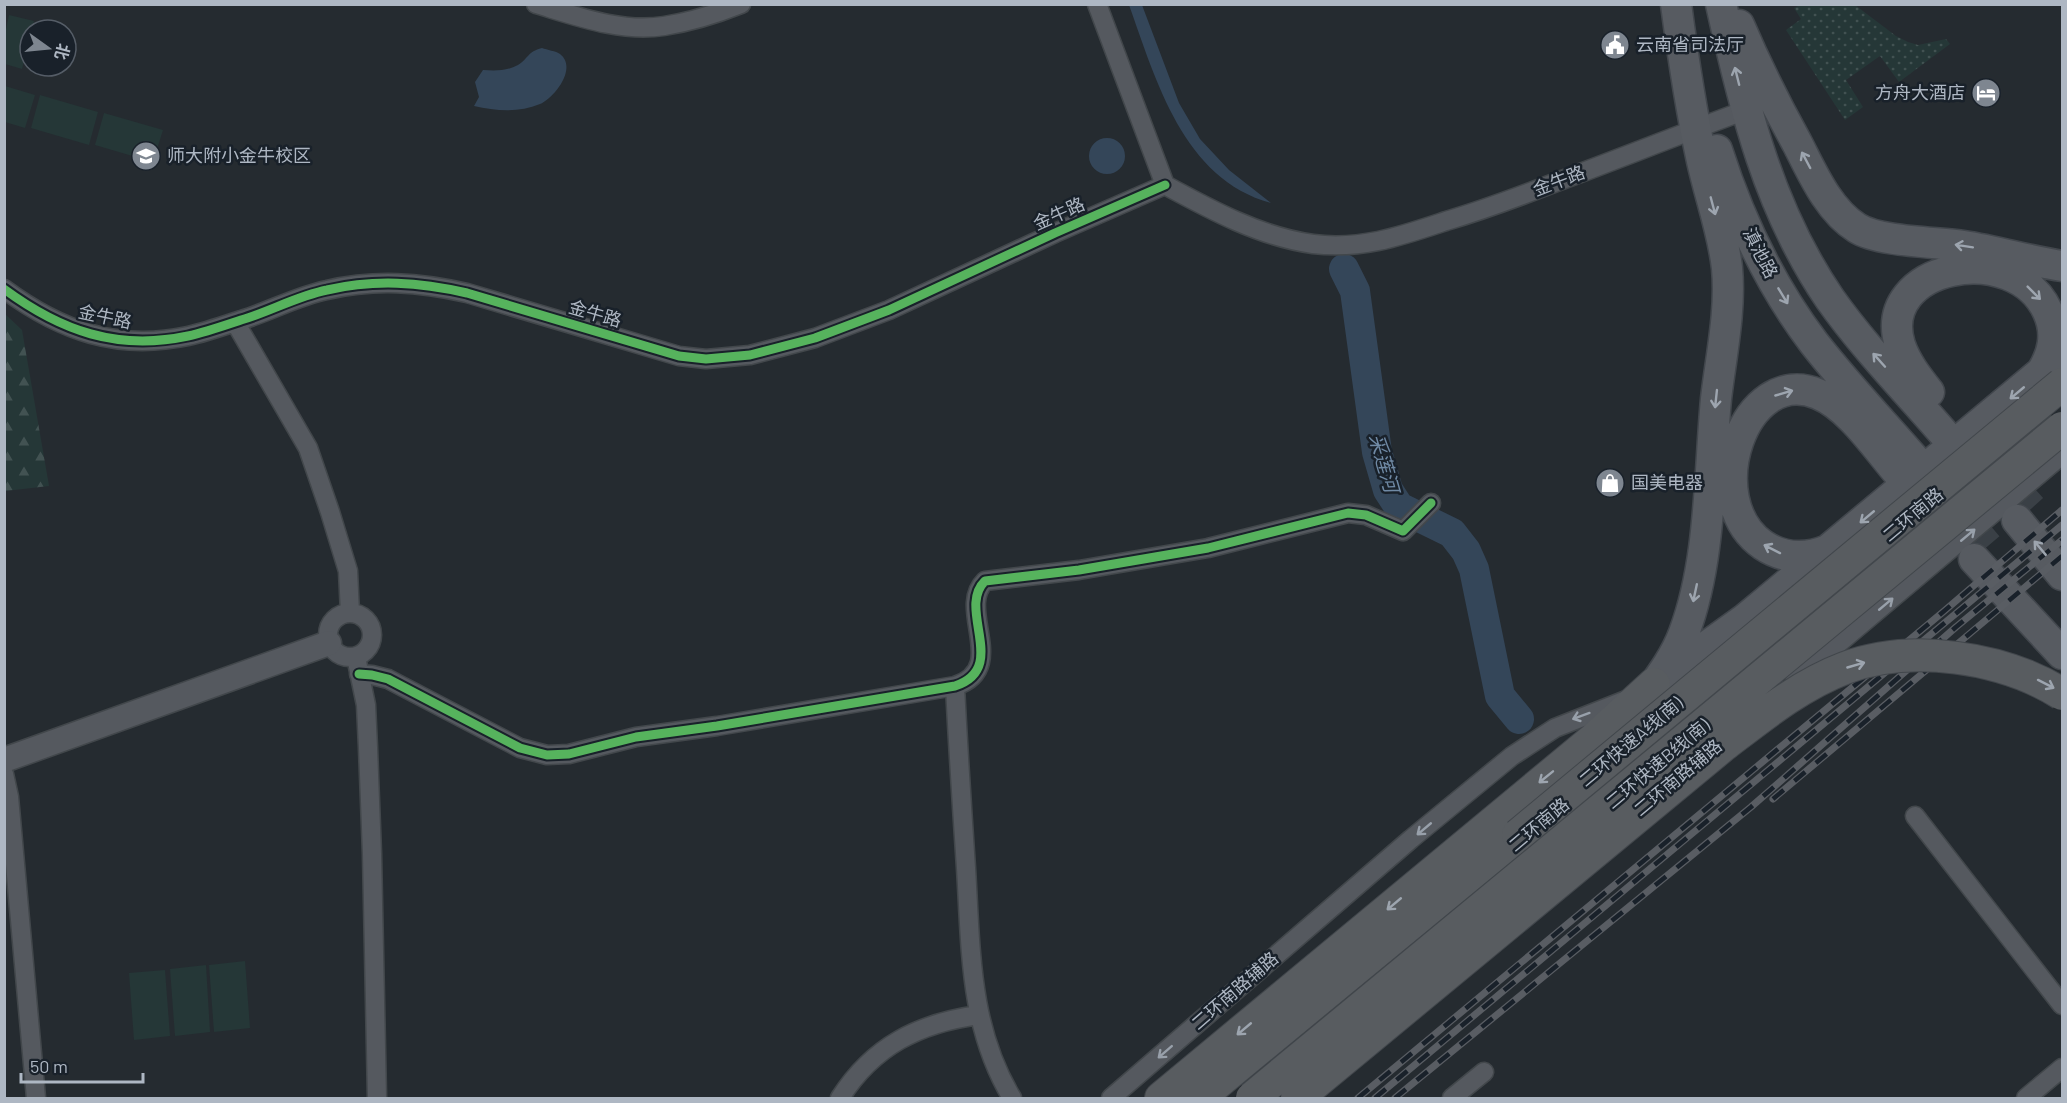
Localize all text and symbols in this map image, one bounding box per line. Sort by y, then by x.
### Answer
north arrow [18,18,78,78]
public building icon: 云南省司法厅 [1599,29,1631,61]
place label: 云南省司法厅 [1636,33,1744,55]
text: 北 [52,42,74,62]
one-way arrow [1730,67,1742,86]
hotel icon: 方舟大酒店 [1970,77,2002,109]
place label: 方舟大酒店 [1875,81,1965,103]
school or university icon: 师大附小金牛校区 [130,140,162,172]
place label: 师大附小金牛校区 [167,144,311,166]
one-way arrow [1800,152,1811,170]
street label: 金牛路 [1529,160,1588,200]
street label: 金牛路 [1029,192,1088,234]
one-way arrow [1708,197,1719,216]
street label: 滇池路 [1739,223,1783,282]
one-way arrow [1955,241,1974,252]
one-way arrow [2027,286,2041,301]
one-way arrow [1777,287,1789,304]
street label: 金牛路 [566,295,624,331]
street label: 金牛路 [77,300,134,332]
one-way arrow [1872,352,1886,367]
one-way arrow [1774,386,1793,398]
one-way arrow [2010,386,2026,399]
one-way arrow [1710,389,1721,409]
water label: 采莲河 [1365,431,1406,499]
shop icon: 国美电器 [1594,467,1626,499]
place label: 国美电器 [1631,471,1703,493]
street label: 二环南路 [1878,483,1947,546]
one-way arrow [1860,511,1876,524]
one-way arrow [1960,528,1976,541]
one-way arrow [2033,541,2047,556]
one-way arrow [1764,543,1782,554]
one-way arrow [1689,583,1700,602]
one-way arrow [1878,597,1893,611]
one-way arrow [1846,658,1865,670]
one-way arrow [2036,679,2054,691]
street label: 二环快速A线(南) [1574,691,1687,791]
one-way arrow [1573,711,1591,722]
street label: 二环快速B线(南) [1601,713,1714,813]
street label: 二环南路辅路 [1629,734,1726,820]
one-way arrow [1539,770,1554,784]
street label: 二环南路 [1504,793,1573,856]
one-way arrow [1416,822,1432,835]
one-way arrow [1387,897,1402,911]
street label: 二环南路辅路 [1186,947,1282,1034]
one-way arrow [1237,1022,1252,1036]
one-way arrow [1158,1045,1173,1059]
scale bar [21,1046,142,1084]
text: 50 m [30,1055,68,1077]

